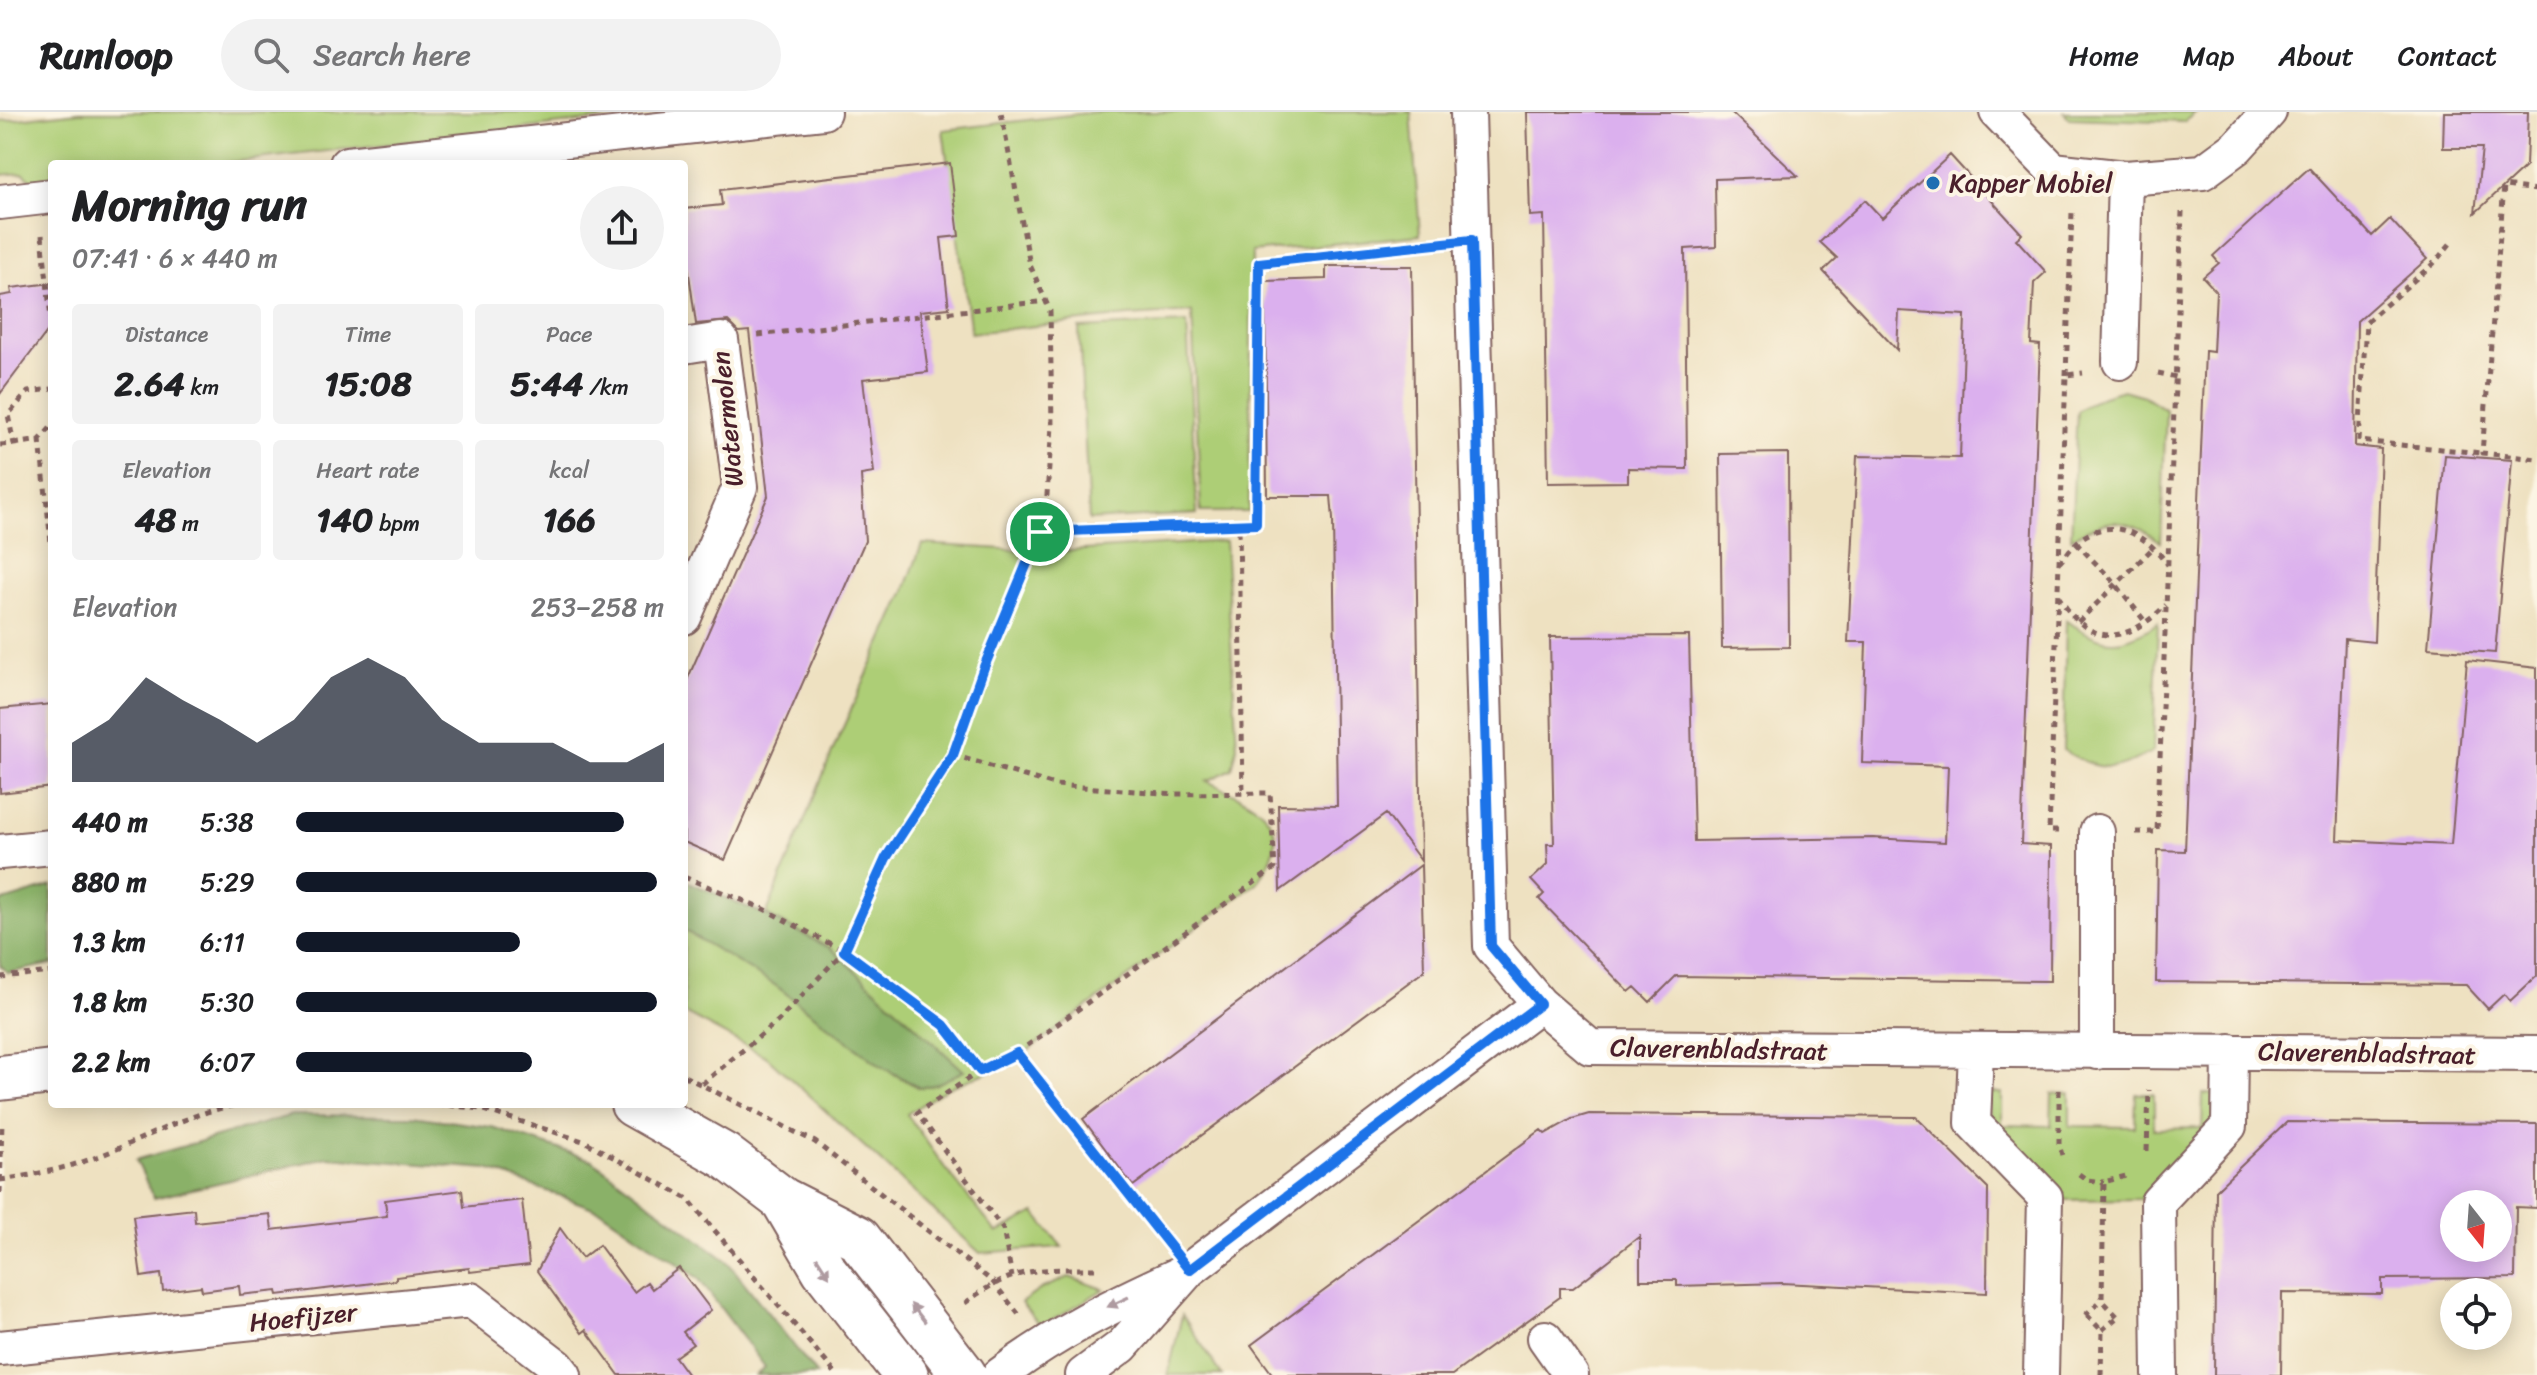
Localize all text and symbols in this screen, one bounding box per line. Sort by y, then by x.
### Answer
search box [221,19,781,91]
text: Runloop [40,22,173,89]
text: Search here [313,28,471,82]
text: Home [2069,31,2139,80]
text: Map [2183,31,2234,80]
text: About [2278,31,2354,80]
text: Contact [2398,31,2497,80]
icon: search [249,33,293,77]
place label: Kapper Mobiel [1949,160,2113,206]
text: Morning run [72,166,307,244]
marker: Kapper Mobiel [1924,174,1942,192]
button: share [580,186,664,270]
text: 07:41 · 6 × 440 m [72,235,277,281]
text: Distance [125,315,208,354]
text: Time [345,315,391,354]
text: Pace [546,315,593,354]
street label: Watermolen [697,349,757,489]
text: 2.64 [114,354,185,414]
text: 15:08 [324,354,412,414]
text: 5:44 [510,354,583,414]
text: km [185,368,219,407]
text: /km [583,368,629,407]
text: Elevation [122,451,211,490]
text: Heart rate [316,451,420,490]
text: kcal [549,451,589,490]
text: 48 [134,490,176,550]
text: 140 [316,490,374,550]
text: 166 [543,490,596,550]
pin [1006,498,1074,566]
text: m [176,504,199,543]
text: bpm [374,504,420,543]
icon: arrive [1018,510,1062,554]
text: Elevation [72,584,177,630]
text: 253–258 m [531,584,664,630]
text: 440 m [72,799,148,845]
text: 5:38 [200,799,254,845]
text: 880 m [72,859,147,905]
text: 5:29 [200,859,255,905]
text: 1.3 km [72,919,146,965]
text: 6:11 [200,919,245,965]
text: 1.8 km [72,979,147,1025]
text: 5:30 [200,979,254,1025]
street label: Claverenbladstraat [1610,1024,1828,1074]
street label: Claverenbladstraat [2258,1028,2476,1078]
text: 2.2 km [72,1039,150,1085]
text: 6:07 [200,1039,254,1085]
north arrow [2440,1190,2512,1262]
map controls [2440,1190,2512,1350]
one-way arrow [816,1256,831,1277]
button: locate [2440,1278,2512,1350]
street label: Hoefijzer [247,1288,361,1346]
one-way arrow [1106,1295,1130,1309]
one-way arrow [910,1302,926,1323]

